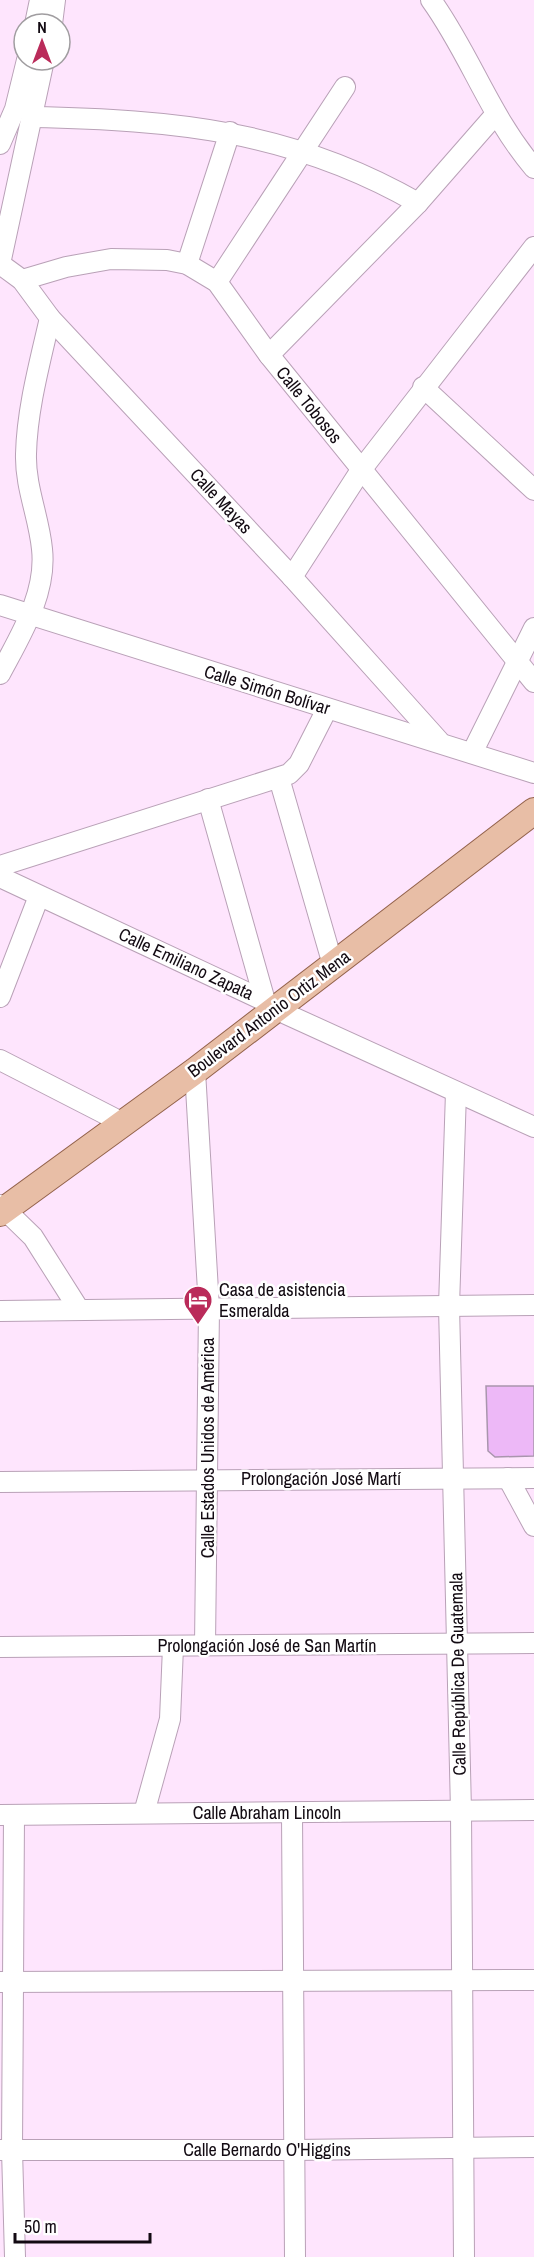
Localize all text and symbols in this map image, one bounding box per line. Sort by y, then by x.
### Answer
north arrow [12,12,72,72]
text: N [37,16,47,38]
street label: Calle Tobosos [271,361,348,448]
street label: Calle Mayas [185,462,258,539]
street label: Calle Simón Bolívar [201,658,333,721]
street label: Calle Emiliano Zapata [115,921,258,1006]
street label: Boulevard Antonio Ortiz Mena [182,944,355,1083]
place label: Casa de asistencia Esmeralda [219,1277,345,1323]
hotel icon: Casa de asistencia Esmeralda [182,1284,214,1326]
street label: Calle Estados Unidos de América [195,1338,220,1558]
street label: Prolongación José Martí [241,1466,402,1491]
street label: Calle República De Guatemala [443,1572,472,1776]
street label: Prolongación José de San Martín [157,1633,377,1658]
street label: Calle Abraham Lincoln [193,1800,341,1825]
street label: Calle Bernardo O'Higgins [183,2137,351,2162]
scale bar [15,2206,150,2244]
text: 50 m [24,2214,57,2239]

